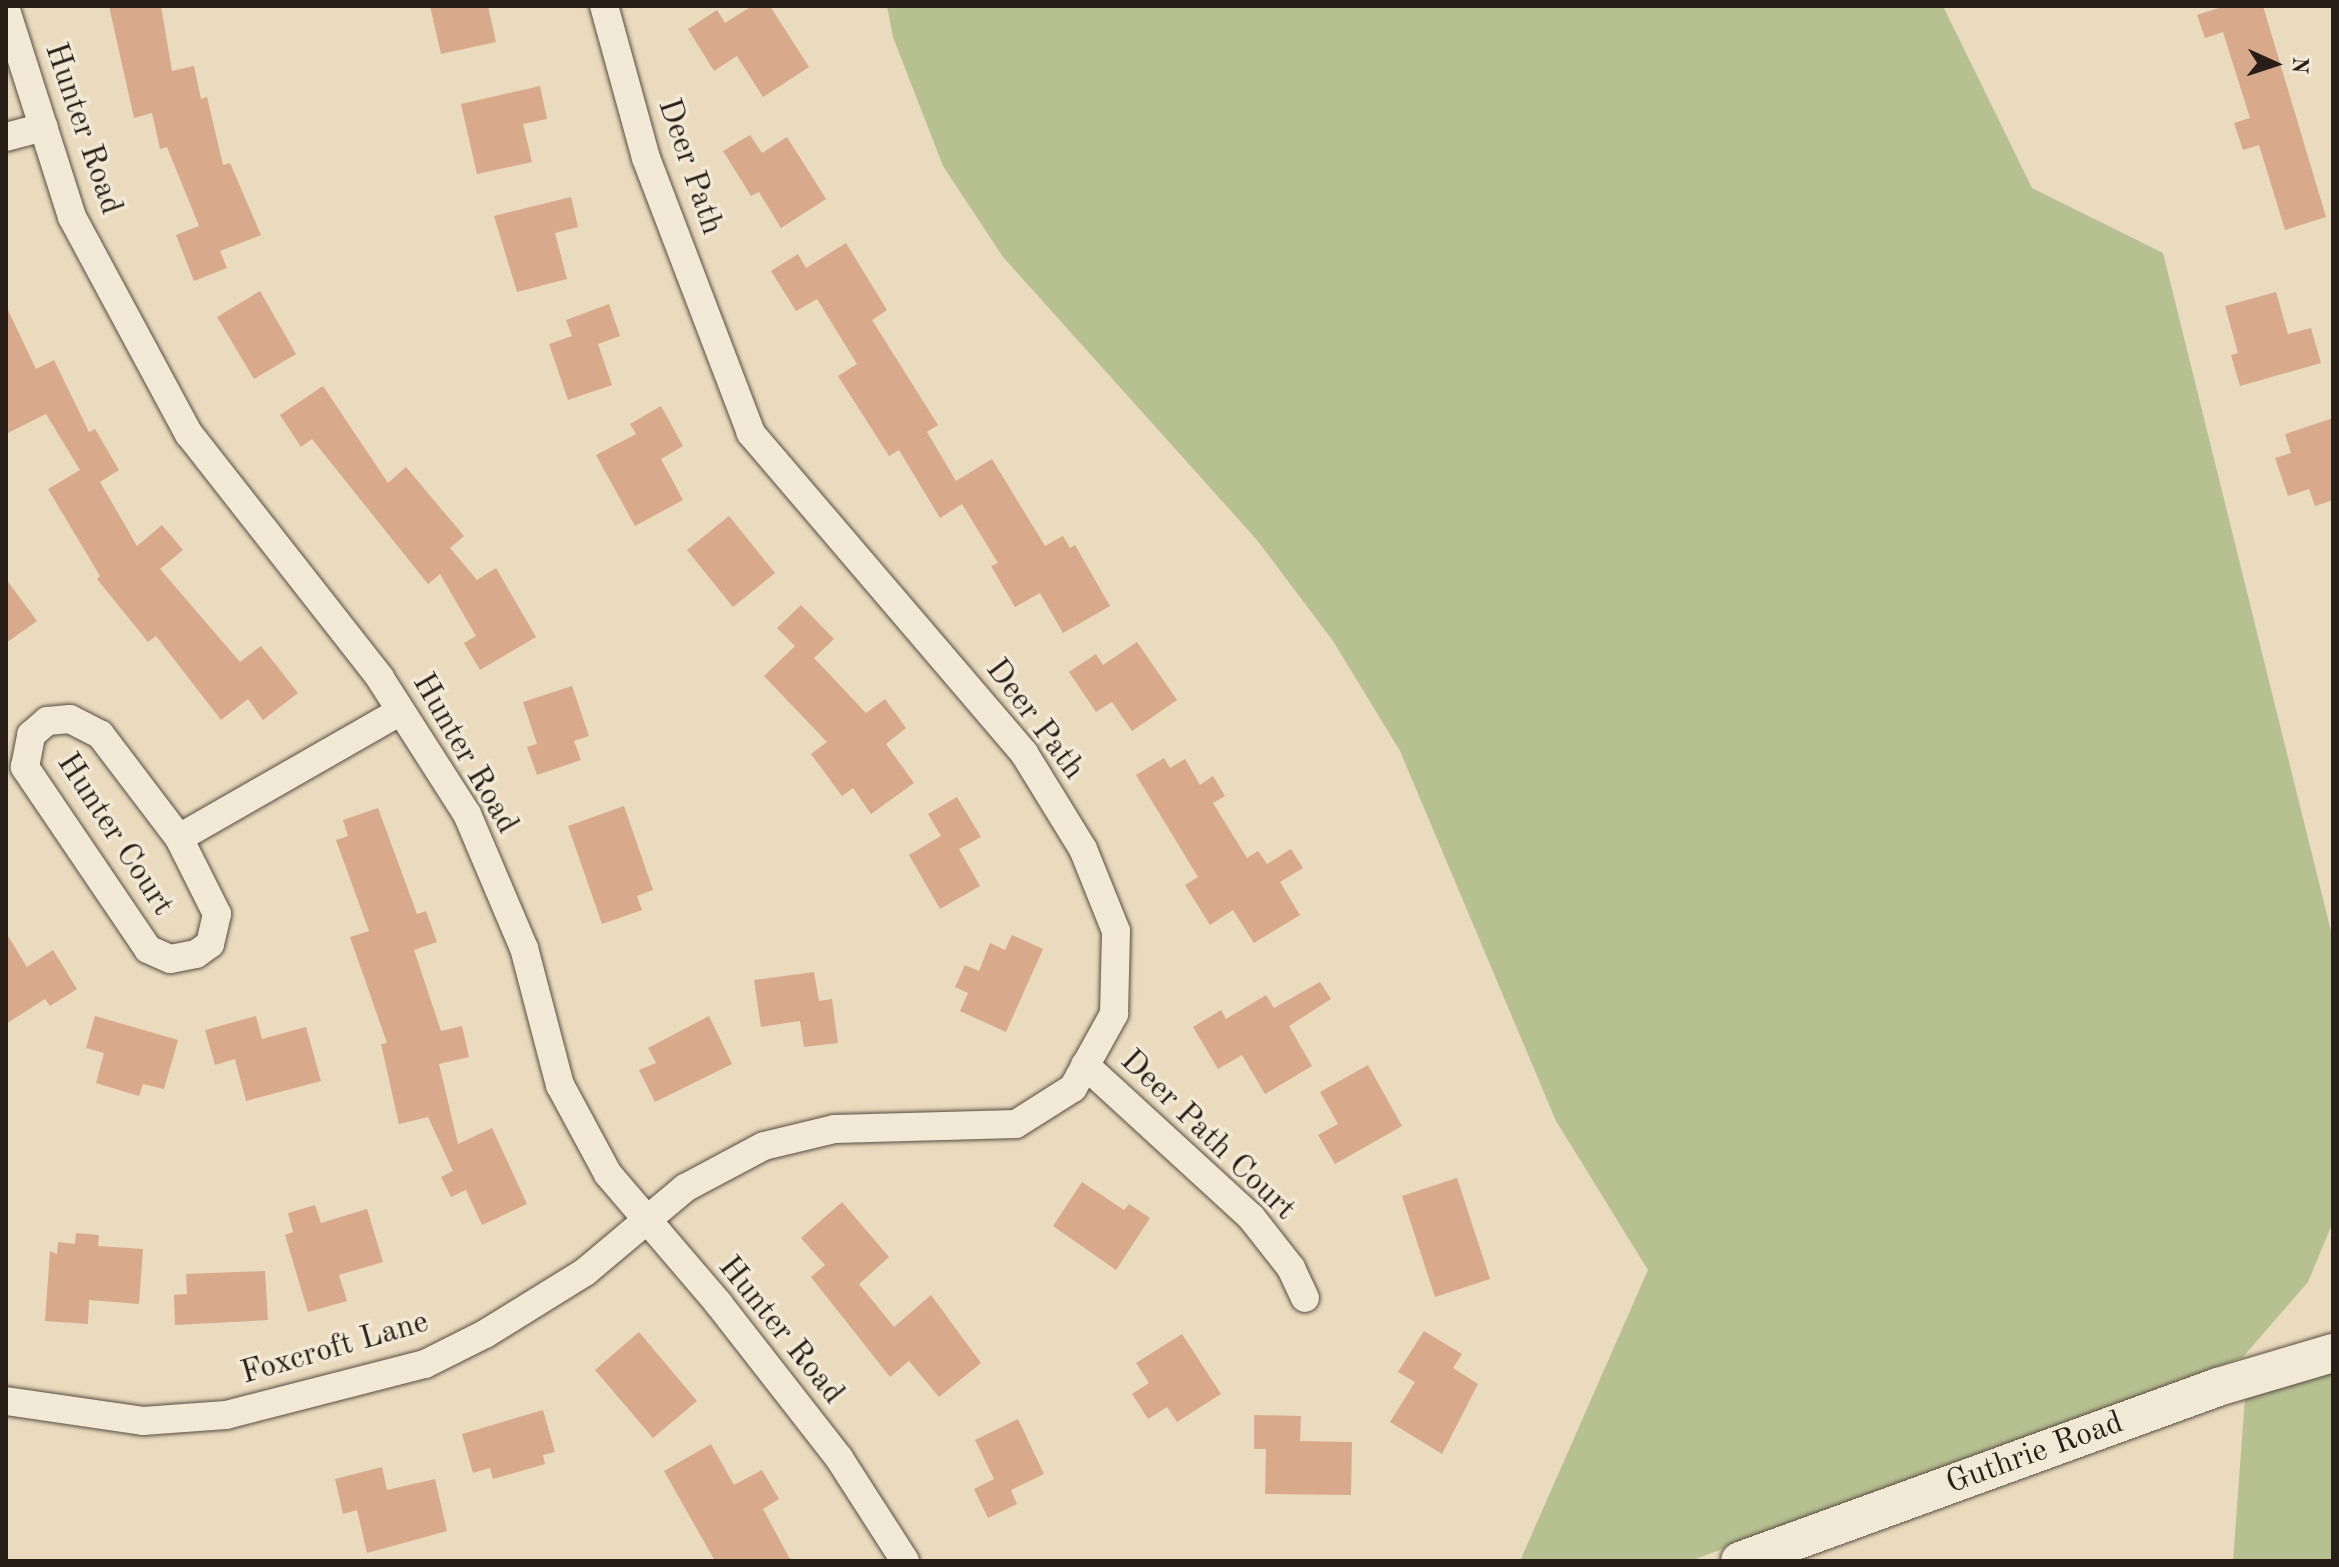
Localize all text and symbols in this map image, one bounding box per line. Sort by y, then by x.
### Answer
north arrow [2235,24,2315,104]
street label: Hunter Road [35,38,129,220]
text: N [2288,56,2310,74]
street label: Deer Path [648,94,730,240]
street label: Deer Path [976,652,1092,788]
street label: Hunter Road [403,667,525,841]
street label: Hunter Court [47,746,181,924]
street label: Deer Path Court [1111,1043,1303,1229]
street label: Hunter Road [709,1249,851,1413]
street label: Foxcroft Lane [237,1304,433,1394]
street label: Guthrie Road [1941,1404,2129,1504]

